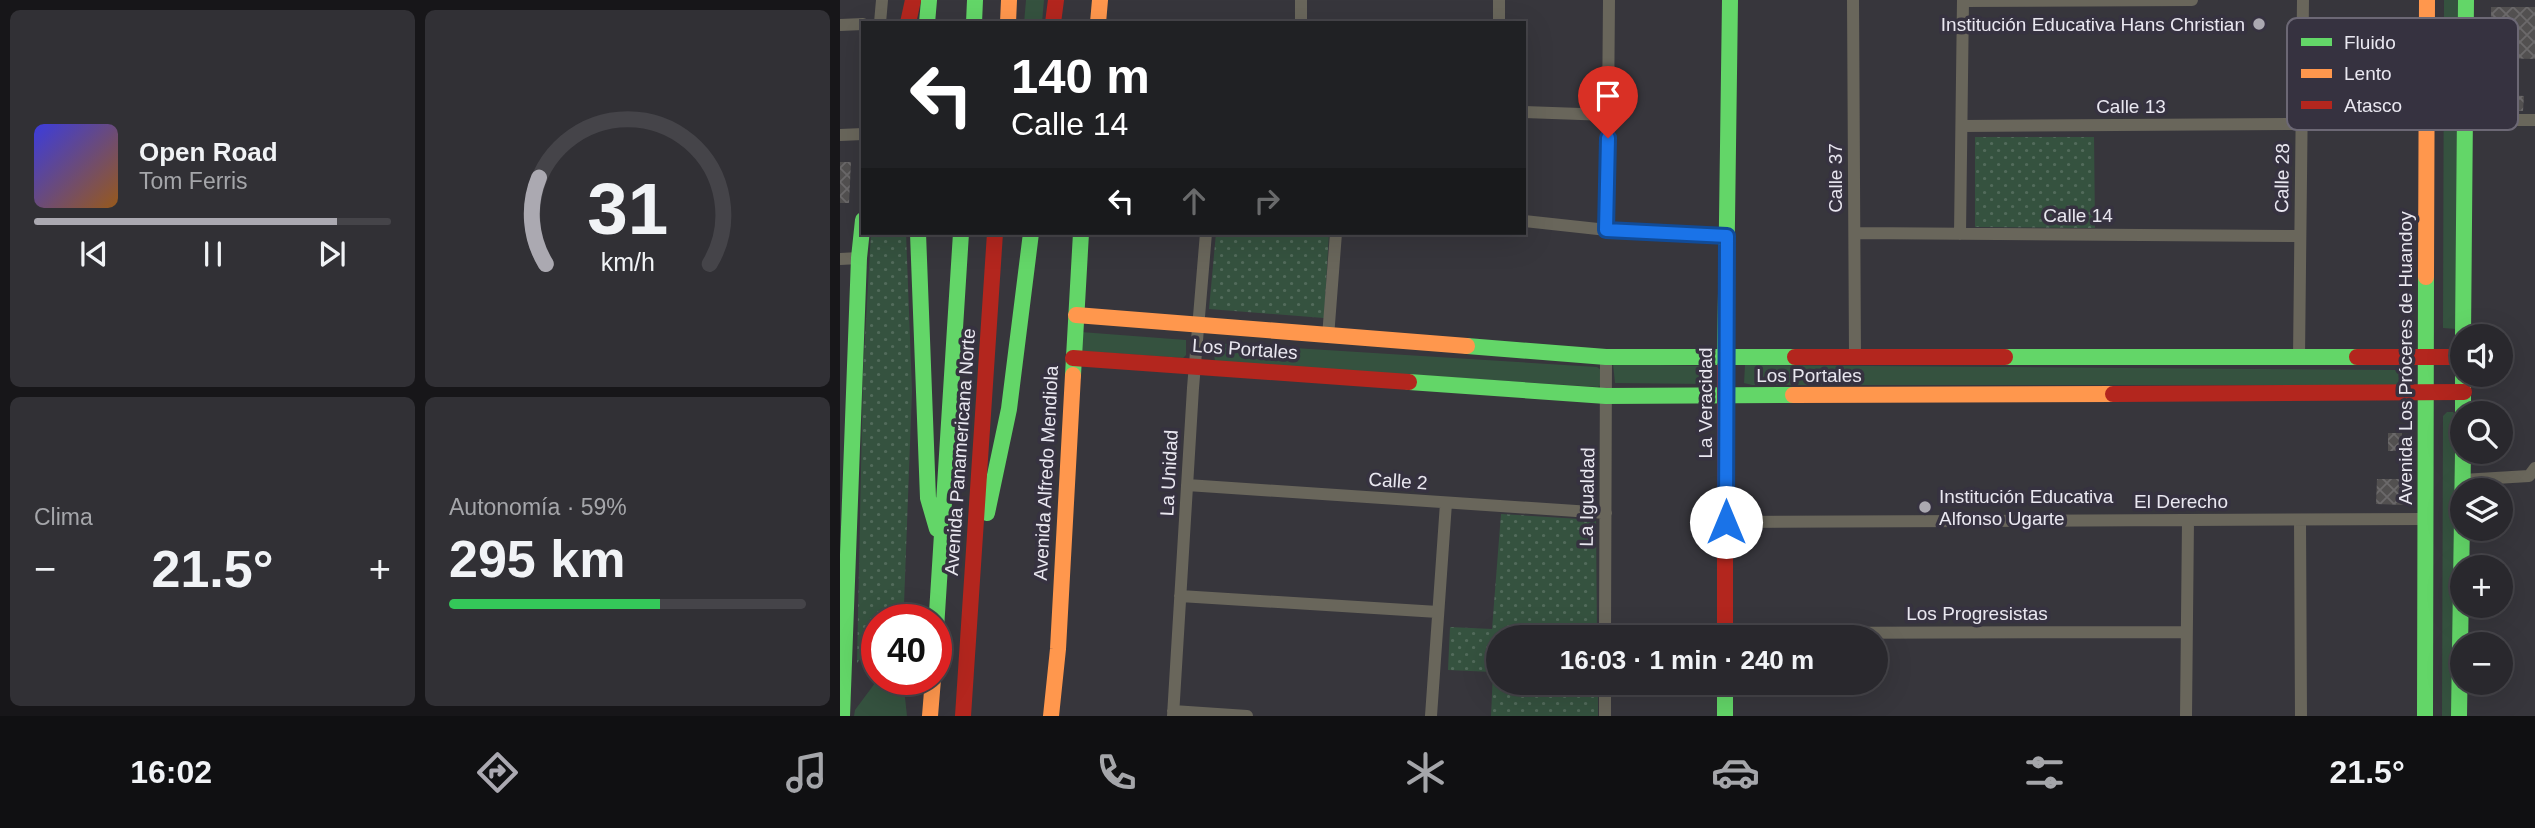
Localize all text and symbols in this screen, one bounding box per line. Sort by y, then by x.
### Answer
place label: Institución Educativa Hans Christian [1941,14,2245,35]
marker: Institución Educativa Hans Christian [2251,16,2267,32]
legend [2287,18,2518,130]
text: Fluido [2344,32,2396,53]
icon: left [896,49,987,140]
text: 140 m [1011,49,1150,103]
text: Lento [2344,63,2392,84]
pin [1578,66,1638,138]
icon: arrive [1589,77,1627,115]
text: Atasco [2344,95,2402,116]
street label: Calle 13 [2096,96,2166,117]
text: Calle 14 [1011,106,1128,142]
text: Open Road [139,137,278,167]
street label: Calle 37 [1825,143,1846,213]
street label: Calle 28 [2271,143,2293,213]
text: Tom Ferris [139,168,248,194]
text: 31 [587,169,668,250]
icon: left [1102,182,1140,220]
icon: ahead [1175,182,1213,220]
icon: right [1248,182,1286,220]
street label: Calle 14 [2043,205,2113,226]
street label: Avenida Los Próceres de Huandoy [2395,211,2416,505]
icon: previous [75,235,113,273]
icon: pause [194,235,232,273]
icon: next [313,235,351,273]
text: km/h [600,248,655,276]
map controls [2450,324,2513,695]
button: sound [2450,324,2513,387]
street label: Avenida Panamericana Norte [941,328,979,576]
street label: Los Portales [1192,335,1298,363]
street label: La Veracidad [1695,348,1716,458]
street label: Avenida Alfredo Mendiola [1030,365,1062,581]
street label: Los Portales [1756,365,1862,386]
button: search [2450,401,2513,464]
street label: La Unidad [1156,429,1182,517]
street label: La Igualdad [1576,447,1598,547]
street label: Calle 2 [1368,468,1428,494]
button: layers [2450,478,2513,541]
position arrow [1689,485,1763,559]
place label: Institución Educativa Alfonso Ugarte [1939,486,2114,529]
street label: El Derecho [2134,491,2228,512]
text: Autonomía · 59% [449,494,627,520]
marker: Institución Educativa Alfonso Ugarte [1917,499,1933,515]
text: Clima [34,504,93,530]
text: 295 km [449,530,625,588]
text: 21.5° [151,540,274,598]
text: − [34,548,56,590]
text: + [369,548,391,590]
button: + [2450,555,2513,618]
street label: Los Progresistas [1906,603,2048,624]
speed limit sign: 40 [861,604,952,695]
button: − [2450,632,2513,695]
text: 16:03 · 1 min · 240 m [1560,645,1814,675]
icon: directions [473,748,522,797]
icon: music [782,748,831,797]
icon: phone [1092,748,1141,797]
icon: climate [1401,748,1450,797]
icon: car [1711,748,1760,797]
icon: filters [2020,748,2069,797]
text: 16:02 [130,754,212,790]
text: 21.5° [2330,754,2405,790]

